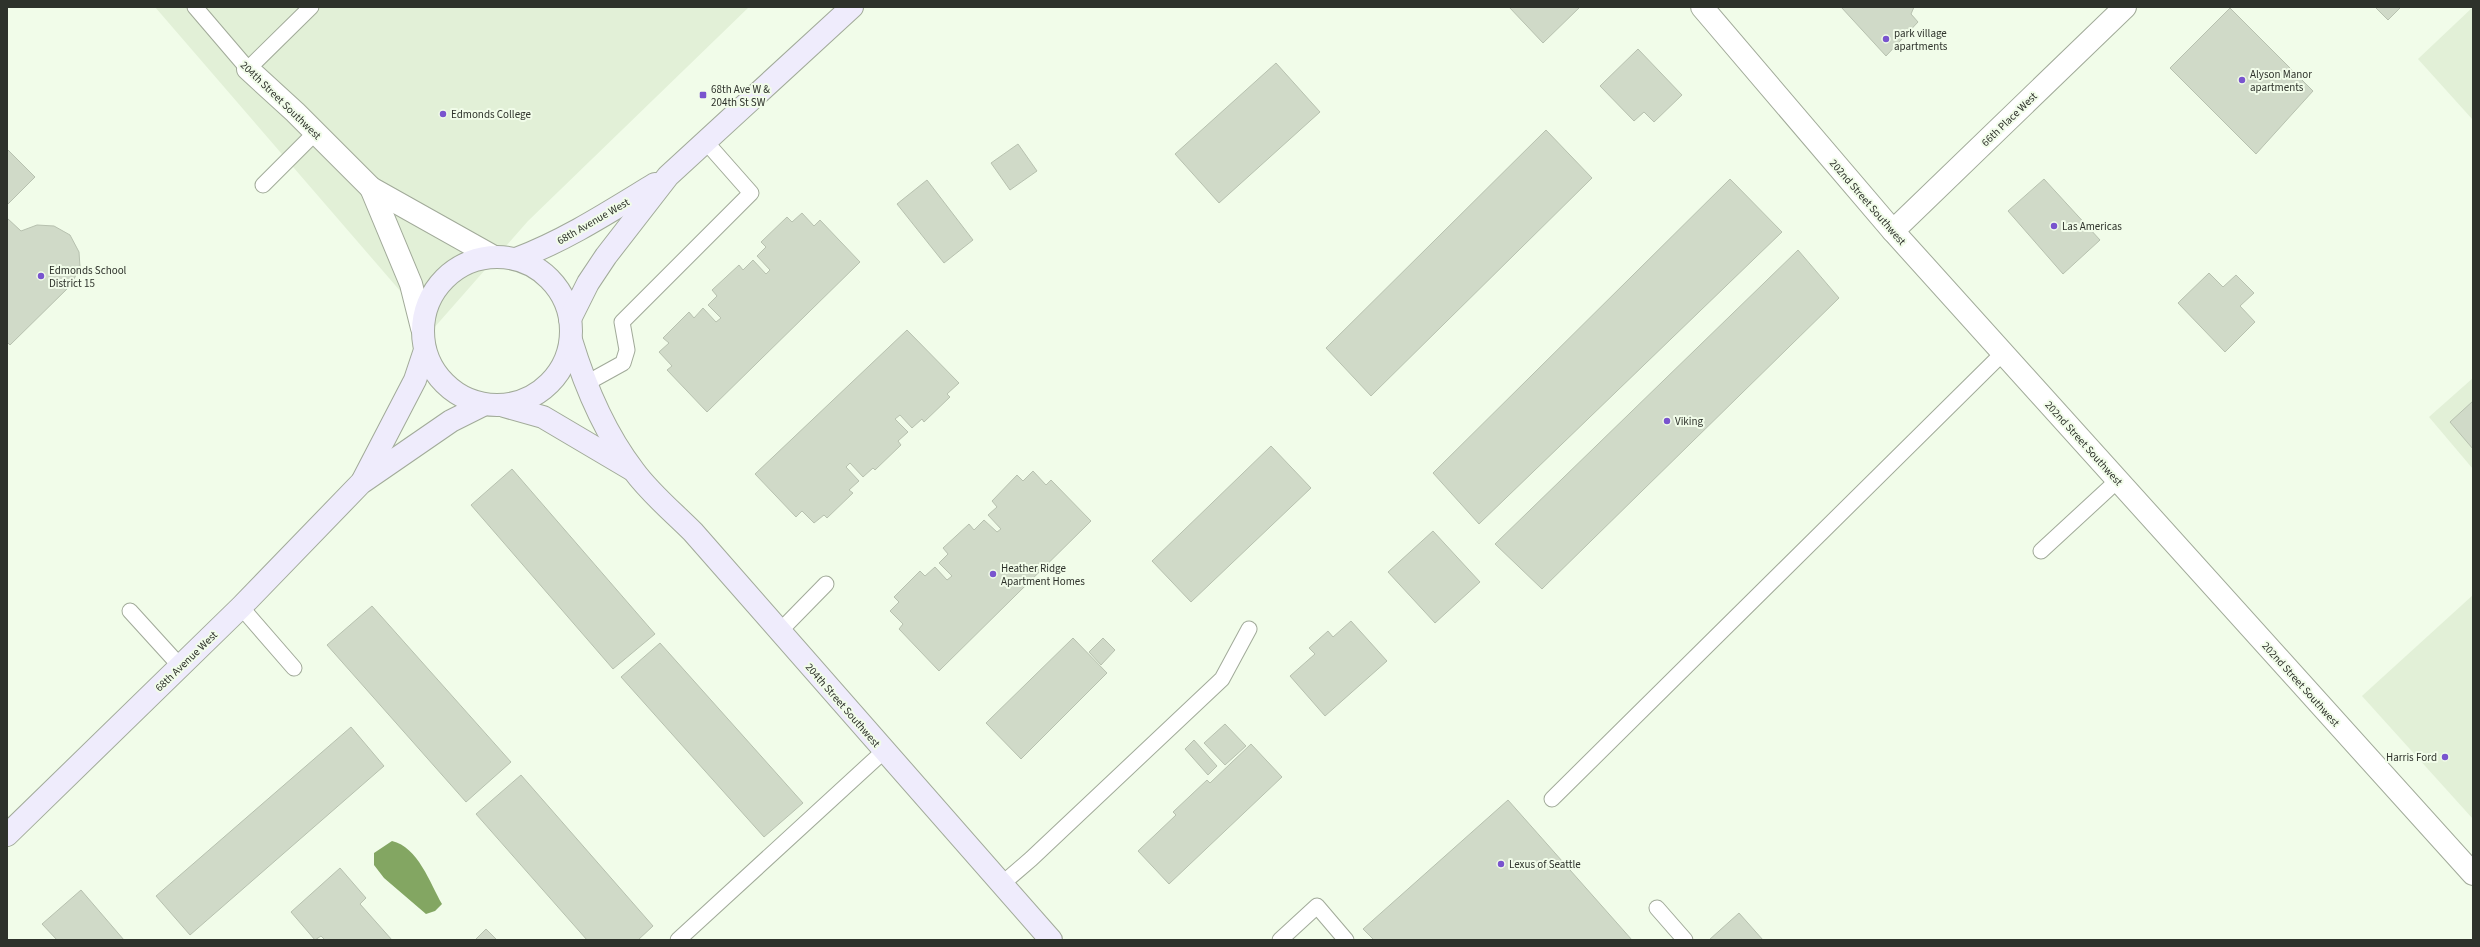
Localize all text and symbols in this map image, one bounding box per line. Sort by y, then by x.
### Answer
place label: park village apartments [1894,26,1948,54]
marker: park village apartments [1881,34,1891,44]
street label: 204th Street Southwest [237,58,325,143]
place label: Alyson Manor apartments [2250,67,2312,95]
marker: Alyson Manor apartments [2237,75,2247,85]
place label: 68th Ave W & 204th St SW [711,82,770,110]
street label: 66th Place West [1978,89,2041,150]
marker: 68th Ave W & 204th St SW [698,90,708,100]
place label: Edmonds College [451,107,531,122]
marker: Edmonds College [438,109,448,119]
street label: 202nd Street Southwest [1826,156,1909,249]
street label: 68th Avenue West [554,195,632,248]
place label: Las Americas [2062,219,2122,234]
marker: Las Americas [2049,221,2059,231]
place label: Edmonds School District 15 [49,263,127,291]
marker: Edmonds School District 15 [36,271,46,281]
street label: 202nd Street Southwest [2041,398,2126,489]
place label: Viking [1675,414,1704,429]
marker: Viking [1662,416,1672,426]
place label: Heather Ridge Apartment Homes [1001,561,1085,589]
marker: Heather Ridge Apartment Homes [988,569,998,579]
street label: 68th Avenue West [152,628,221,695]
street label: 202nd Street Southwest [2258,639,2343,730]
street label: 204th Street Southwest [802,660,884,751]
place label: Harris Ford [2386,750,2437,765]
marker: Harris Ford [2440,752,2450,762]
place label: Lexus of Seattle [1509,857,1581,872]
marker: Lexus of Seattle [1496,859,1506,869]

